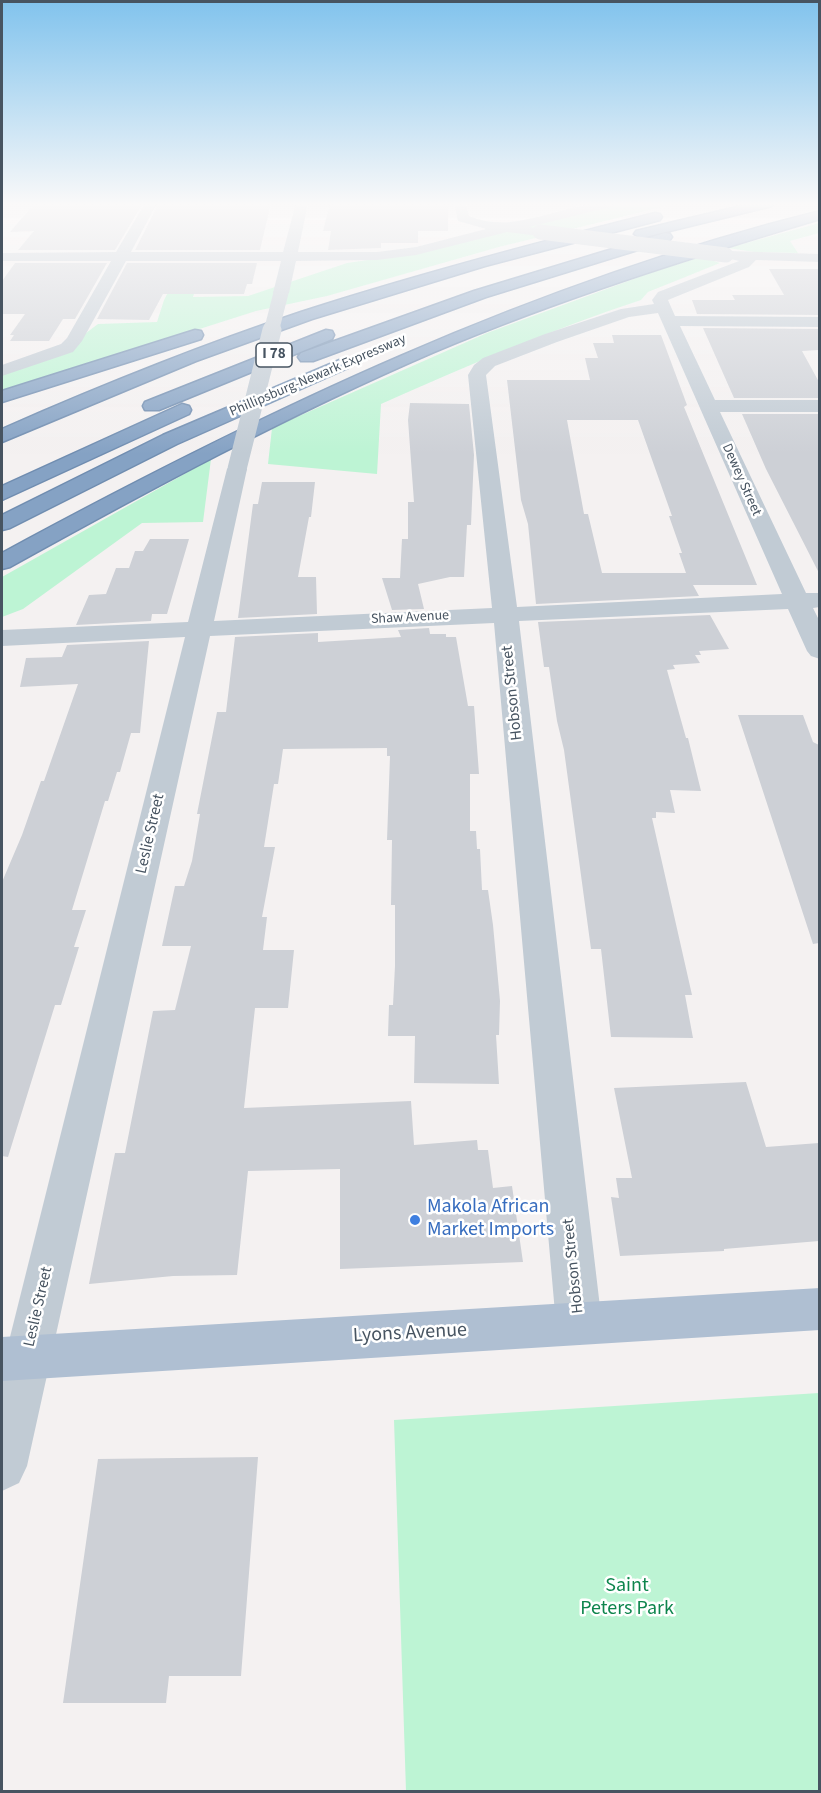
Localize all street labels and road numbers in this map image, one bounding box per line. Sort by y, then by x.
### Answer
street label: Phillipsburg-Newark Expressway [227,331,409,421]
road number: I 78 [256,343,292,367]
street label: Dewey Street [718,441,764,519]
street label: Shaw Avenue [371,608,449,628]
street label: Hobson Street [498,645,528,741]
street label: Leslie Street [132,792,170,876]
street label: Hobson Street [559,1218,589,1314]
street label: Leslie Street [20,1265,58,1349]
street label: Lyons Avenue [352,1319,468,1349]

